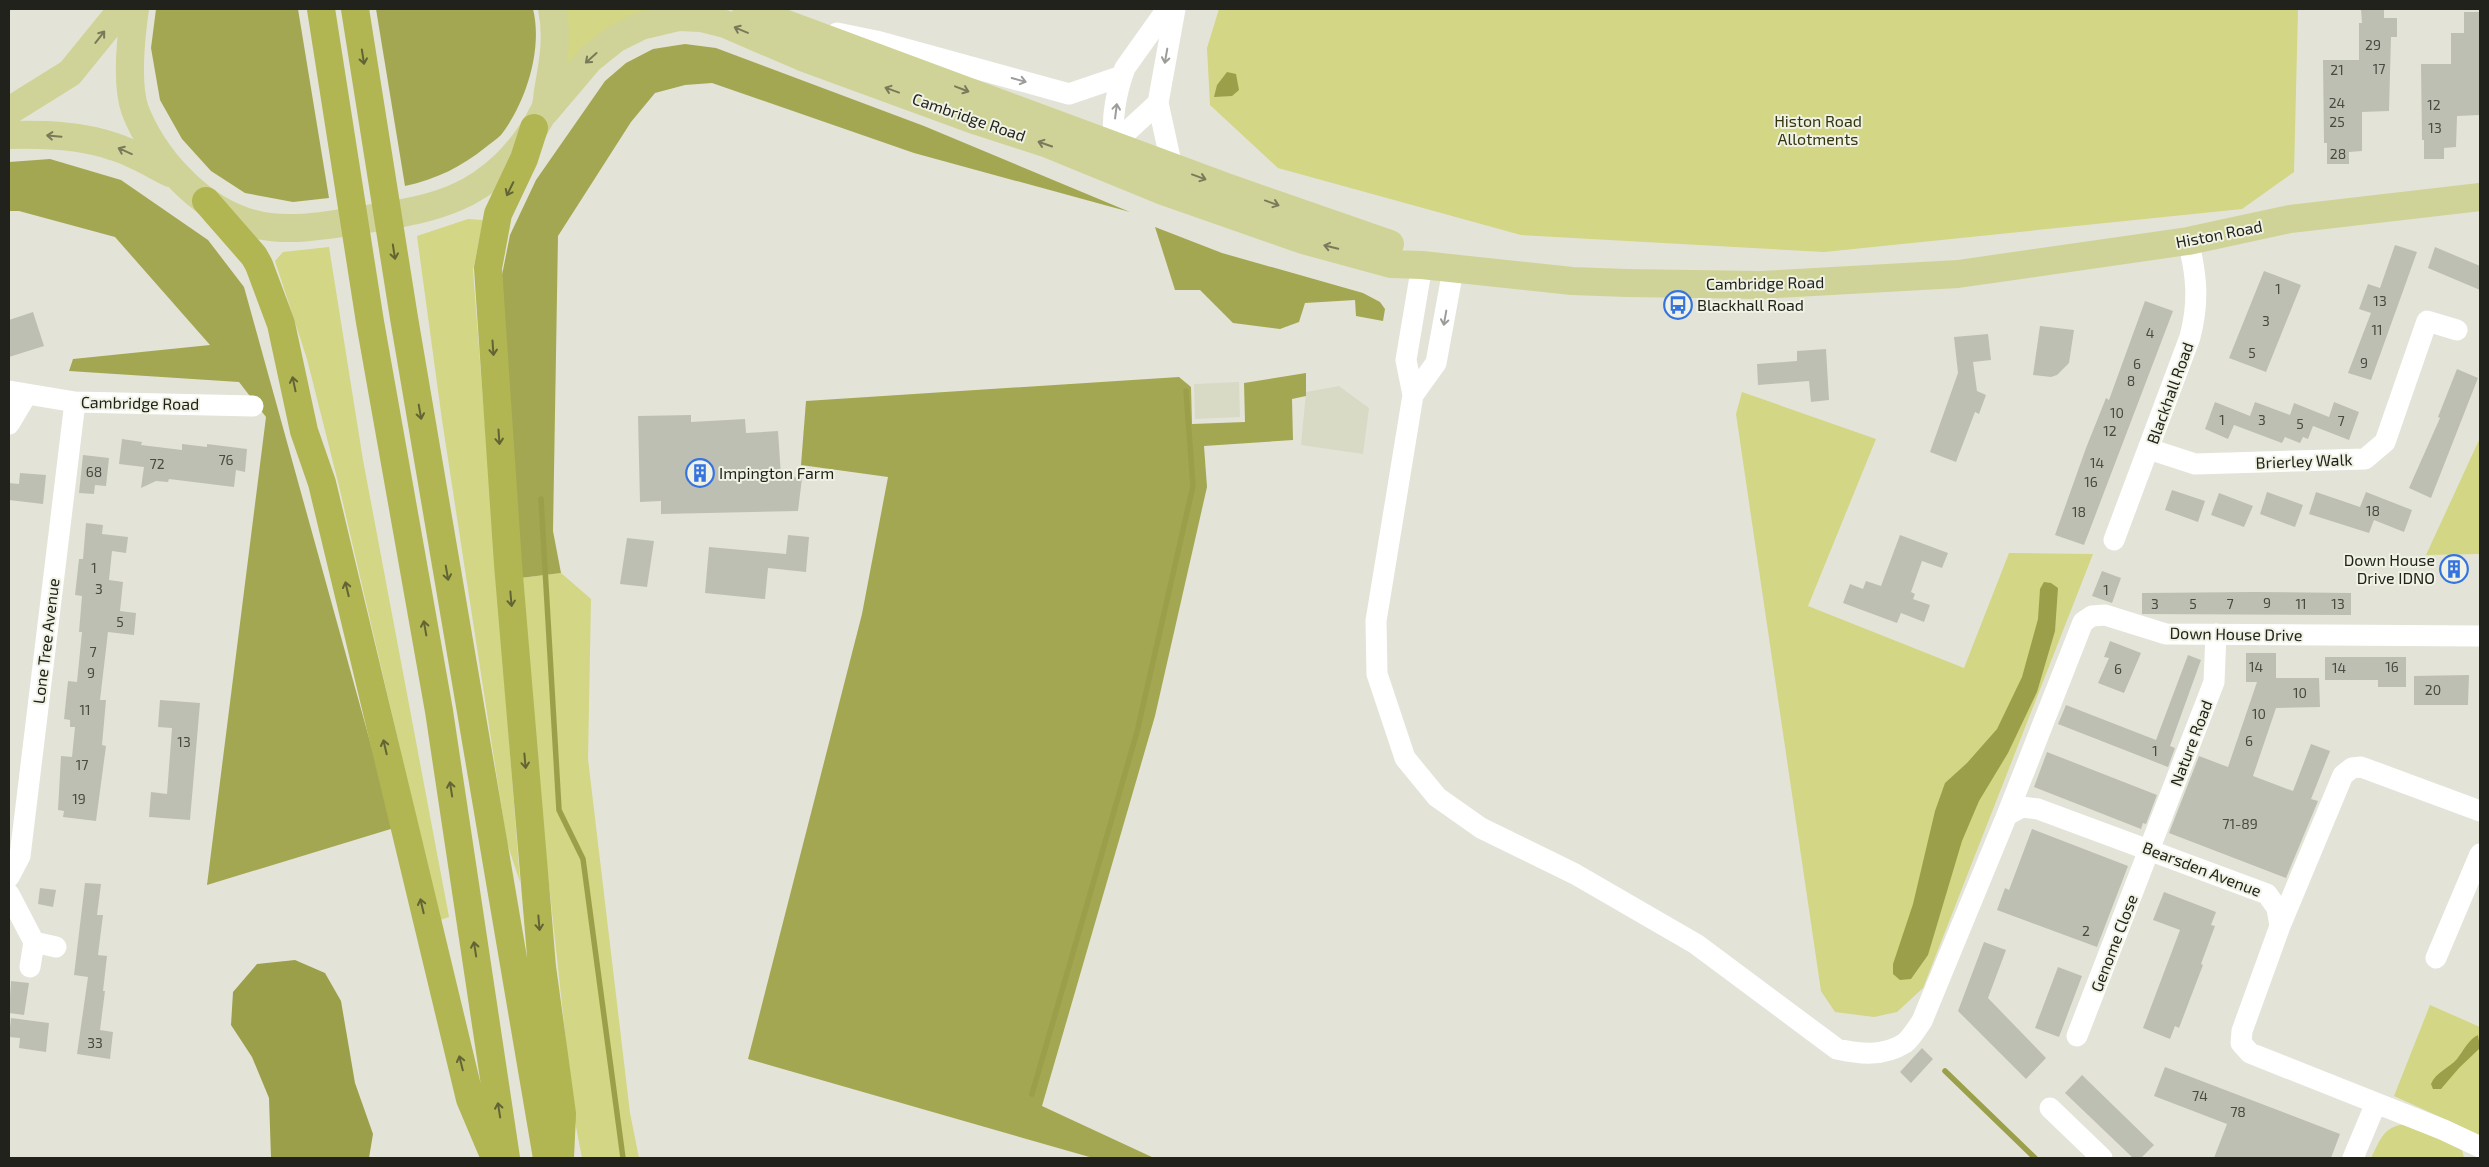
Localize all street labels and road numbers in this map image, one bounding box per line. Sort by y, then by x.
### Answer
street label: Cambridge Road [910,88,1028,145]
street label: Histon Road [2174,216,2264,251]
street label: Cambridge Road [1706,272,1824,293]
street label: Blackhall Road [2142,339,2197,446]
street label: Cambridge Road [81,392,199,413]
street label: Brierley Walk [2255,449,2353,472]
street label: Lone Tree Avenue [28,577,63,705]
street label: Down House Drive [2169,623,2303,644]
street label: Nature Road [2165,697,2216,788]
street label: Bearsden Avenue [2140,837,2264,900]
street label: Genome Close [2086,891,2141,994]

